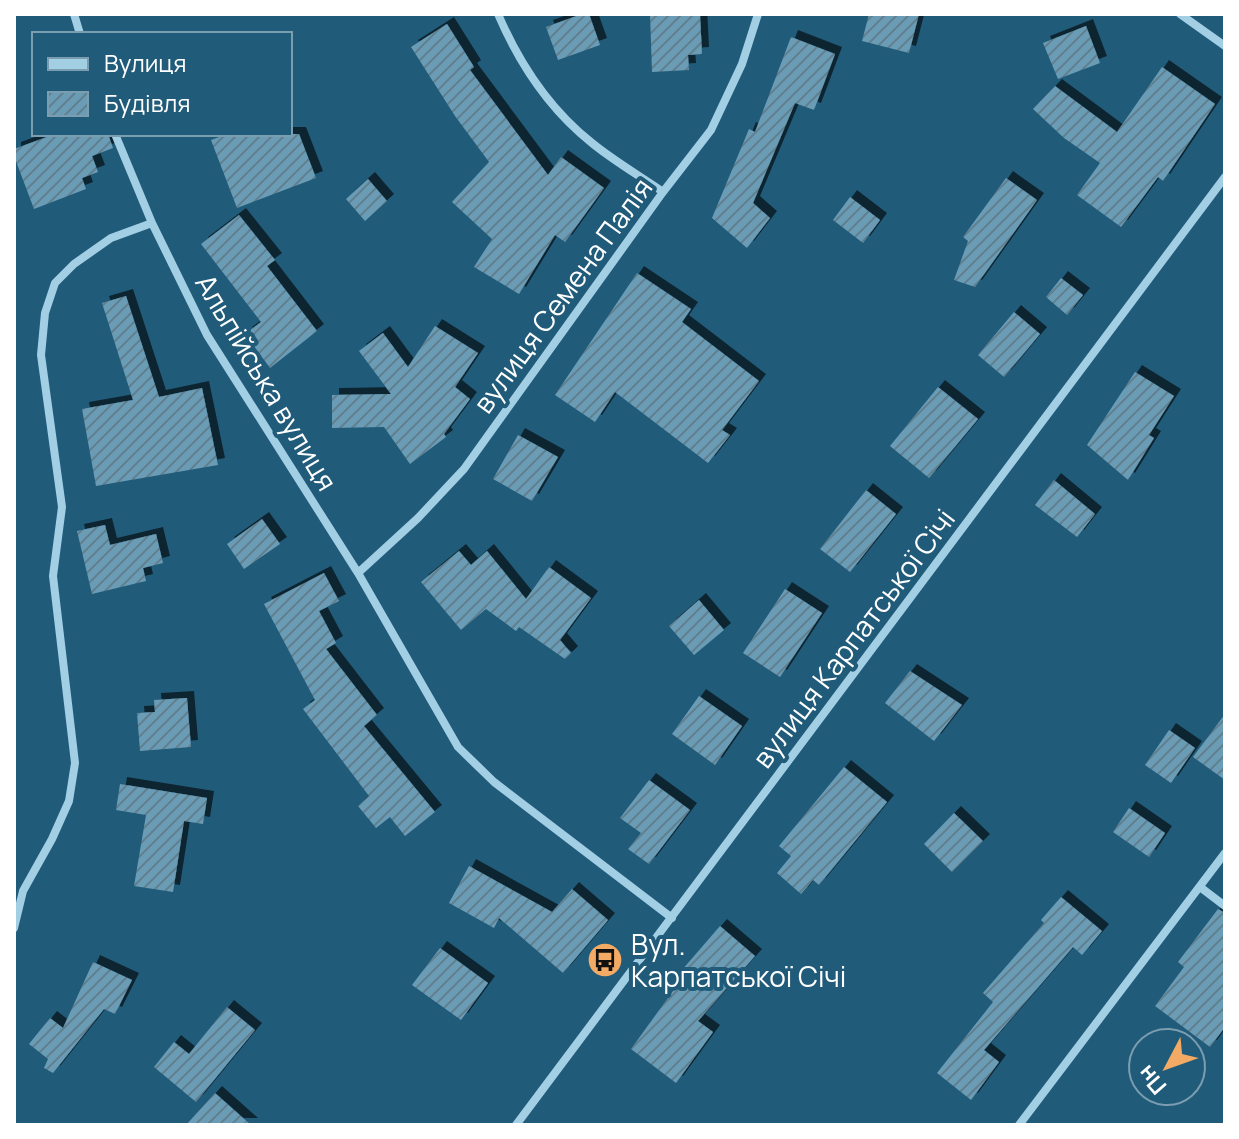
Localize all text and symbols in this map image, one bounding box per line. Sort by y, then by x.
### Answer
legend [32,32,292,136]
text: Вулиця [104,46,186,79]
text: Будівля [104,86,191,119]
street label: вулиця Семена Палія [464,170,660,420]
street label: Альпійська вулиця [187,267,347,497]
street label: вулиця Карпатської Січі [743,501,963,775]
place label: Вул. Карпатської Січі [631,925,846,995]
bus stop icon: Вул. Карпатської Січі [586,941,624,979]
north arrow [1127,1027,1207,1107]
text: Пн [1131,1059,1173,1101]

